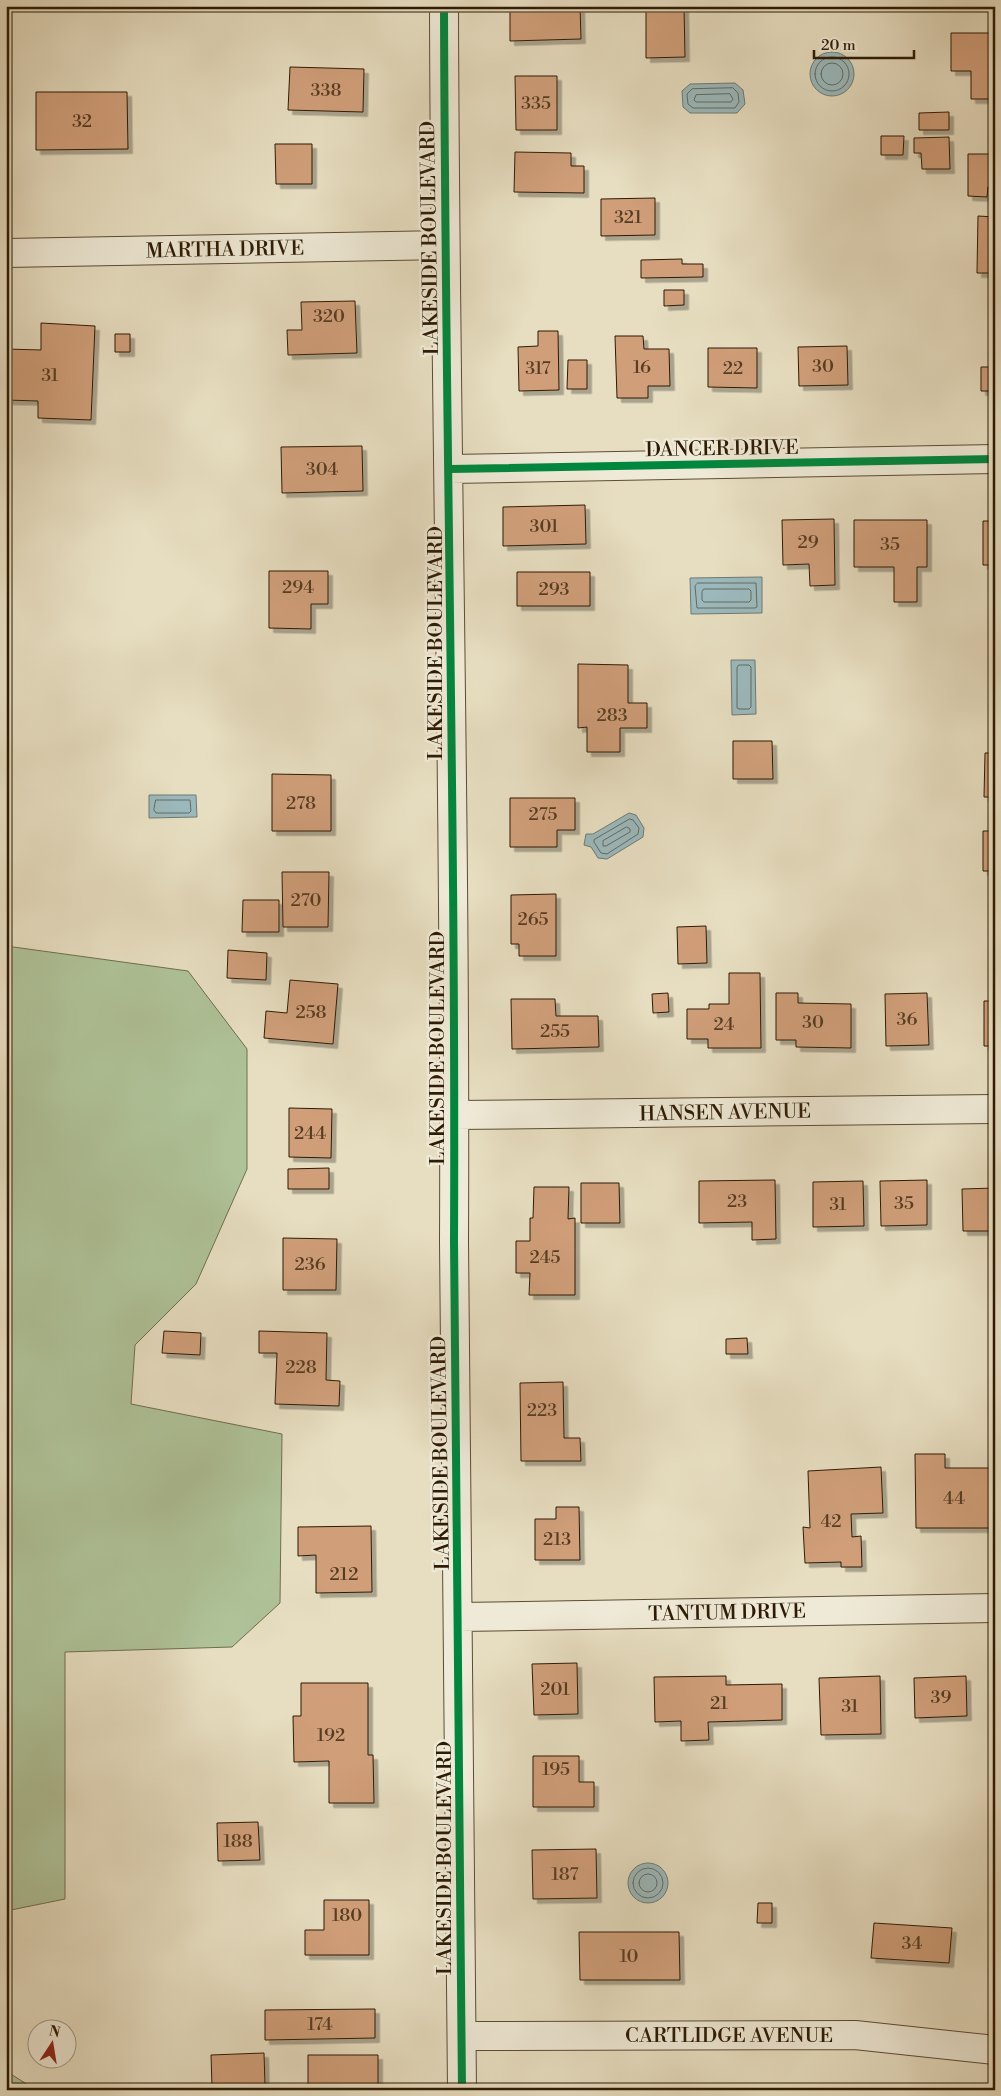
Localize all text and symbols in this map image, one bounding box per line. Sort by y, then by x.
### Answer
scale bar [814,28,914,60]
text: 20 m [821,36,856,55]
house number: 338 [311,79,341,102]
house number: 335 [521,92,551,115]
house number: 32 [72,110,92,133]
street label: LAKESIDE BOULEVARD [416,121,445,355]
house number: 321 [614,206,642,229]
street label: MARTHA DRIVE [146,237,304,264]
house number: 320 [313,305,345,328]
house number: 30 [812,355,834,378]
house number: 16 [633,356,651,379]
house number: 317 [525,357,551,380]
house number: 22 [723,357,743,380]
house number: 31 [41,364,59,387]
street label: DANCER DRIVE [645,436,799,463]
house number: 304 [306,458,339,481]
house number: 301 [529,515,559,538]
street label: LAKESIDE BOULEVARD [424,526,449,760]
house number: 29 [797,531,819,554]
house number: 35 [880,533,900,556]
house number: 294 [282,576,314,599]
house number: 293 [538,578,570,601]
house number: 283 [596,704,628,727]
house number: 278 [286,792,316,815]
house number: 275 [529,803,557,826]
house number: 270 [291,889,321,912]
house number: 265 [517,908,549,931]
street label: LAKESIDE BOULEVARD [426,931,451,1165]
house number: 258 [295,1001,327,1024]
house number: 36 [897,1008,918,1031]
house number: 30 [802,1011,824,1034]
house number: 24 [713,1013,735,1036]
house number: 255 [540,1020,570,1043]
street label: HANSEN AVENUE [639,1100,811,1127]
house number: 244 [294,1122,326,1145]
house number: 23 [727,1190,747,1213]
house number: 35 [894,1192,914,1215]
house number: 31 [829,1193,847,1216]
house number: 245 [529,1246,561,1269]
house number: 236 [294,1253,326,1276]
street label: LAKESIDE BOULEVARD [427,1336,456,1570]
house number: 228 [285,1356,317,1379]
house number: 223 [527,1399,557,1422]
house number: 44 [943,1487,965,1510]
house number: 42 [821,1510,841,1533]
house number: 213 [543,1528,571,1551]
house number: 212 [330,1563,358,1586]
street label: TANTUM DRIVE [648,1600,806,1627]
house number: 201 [540,1678,570,1701]
house number: 39 [931,1686,952,1709]
house number: 21 [710,1692,728,1715]
house number: 31 [841,1695,859,1718]
house number: 192 [317,1724,345,1747]
street label: LAKESIDE BOULEVARD [433,1741,458,1975]
house number: 195 [542,1758,570,1781]
house number: 188 [223,1830,253,1853]
house number: 187 [551,1863,579,1886]
house number: 180 [332,1904,362,1927]
house number: 34 [902,1932,923,1955]
house number: 10 [619,1945,639,1968]
house number: 174 [307,2013,333,2036]
north arrow [28,2018,78,2068]
text: N [47,2022,62,2042]
street label: CARTLIDGE AVENUE [625,2024,833,2049]

